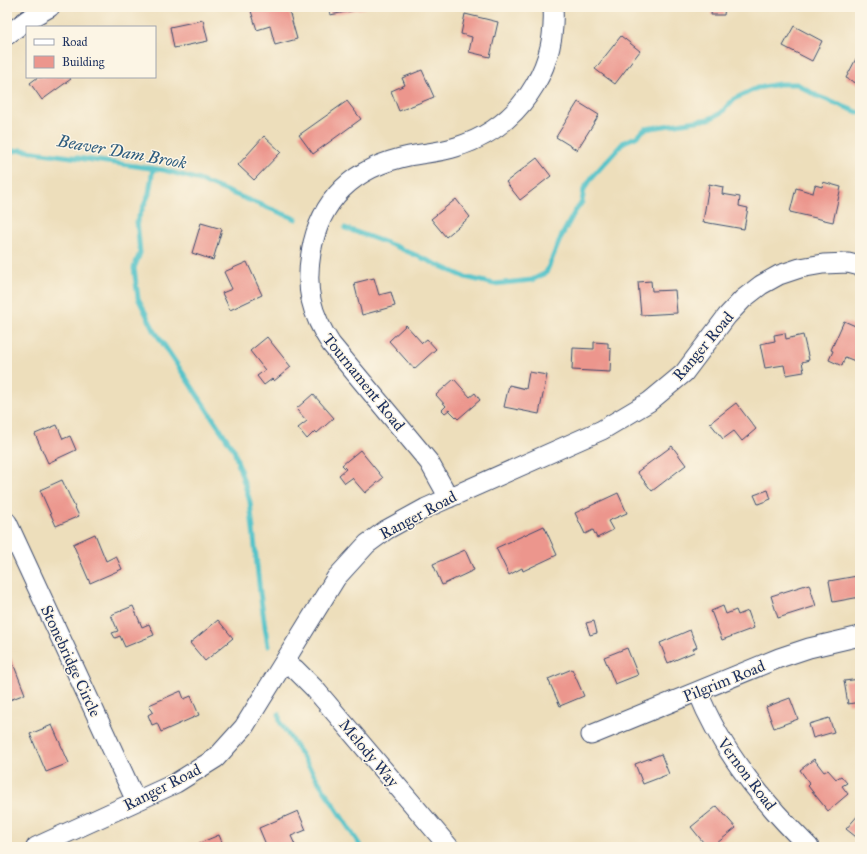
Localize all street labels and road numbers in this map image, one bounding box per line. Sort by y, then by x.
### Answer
street label: Ranger Road [669,308,738,385]
street label: Tournament Road [319,330,409,434]
street label: Ranger Road [376,487,460,544]
street label: Stonebridge Circle [36,602,105,721]
street label: Pilgrim Road [680,656,768,707]
street label: Melody Way [335,715,403,791]
street label: Vernon Road [713,733,780,814]
street label: Ranger Road [120,759,204,816]

